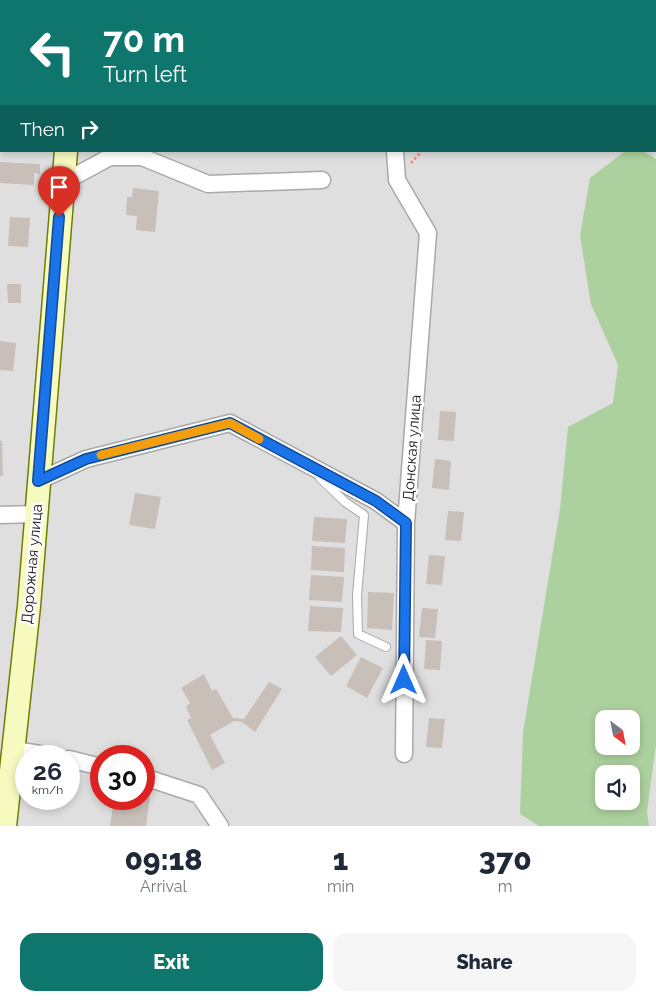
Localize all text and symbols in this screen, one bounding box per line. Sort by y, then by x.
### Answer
text: 70 m [103,19,185,60]
icon: left [20,20,85,85]
text: Turn left [103,61,187,87]
icon: right [75,115,103,143]
text: Then [20,118,65,140]
pin [38,166,80,217]
icon: arrive [45,173,73,201]
street label: Донская улица [399,394,425,502]
street label: Дорожная улица [18,503,46,625]
position arrow [377,653,429,705]
north arrow [595,710,640,755]
map controls [595,710,640,810]
speed limit sign: 30 [90,745,155,810]
text: 26 [33,756,62,786]
button: sound [595,765,640,810]
text: km/h [32,783,63,797]
text: 09:18 [124,842,202,877]
text: 1 [333,842,348,877]
text: 370 [479,842,532,877]
text: Arrival [140,877,187,896]
text: min [327,877,354,896]
text: m [498,877,513,896]
button: Exit [20,933,323,991]
button: Share [333,933,636,991]

